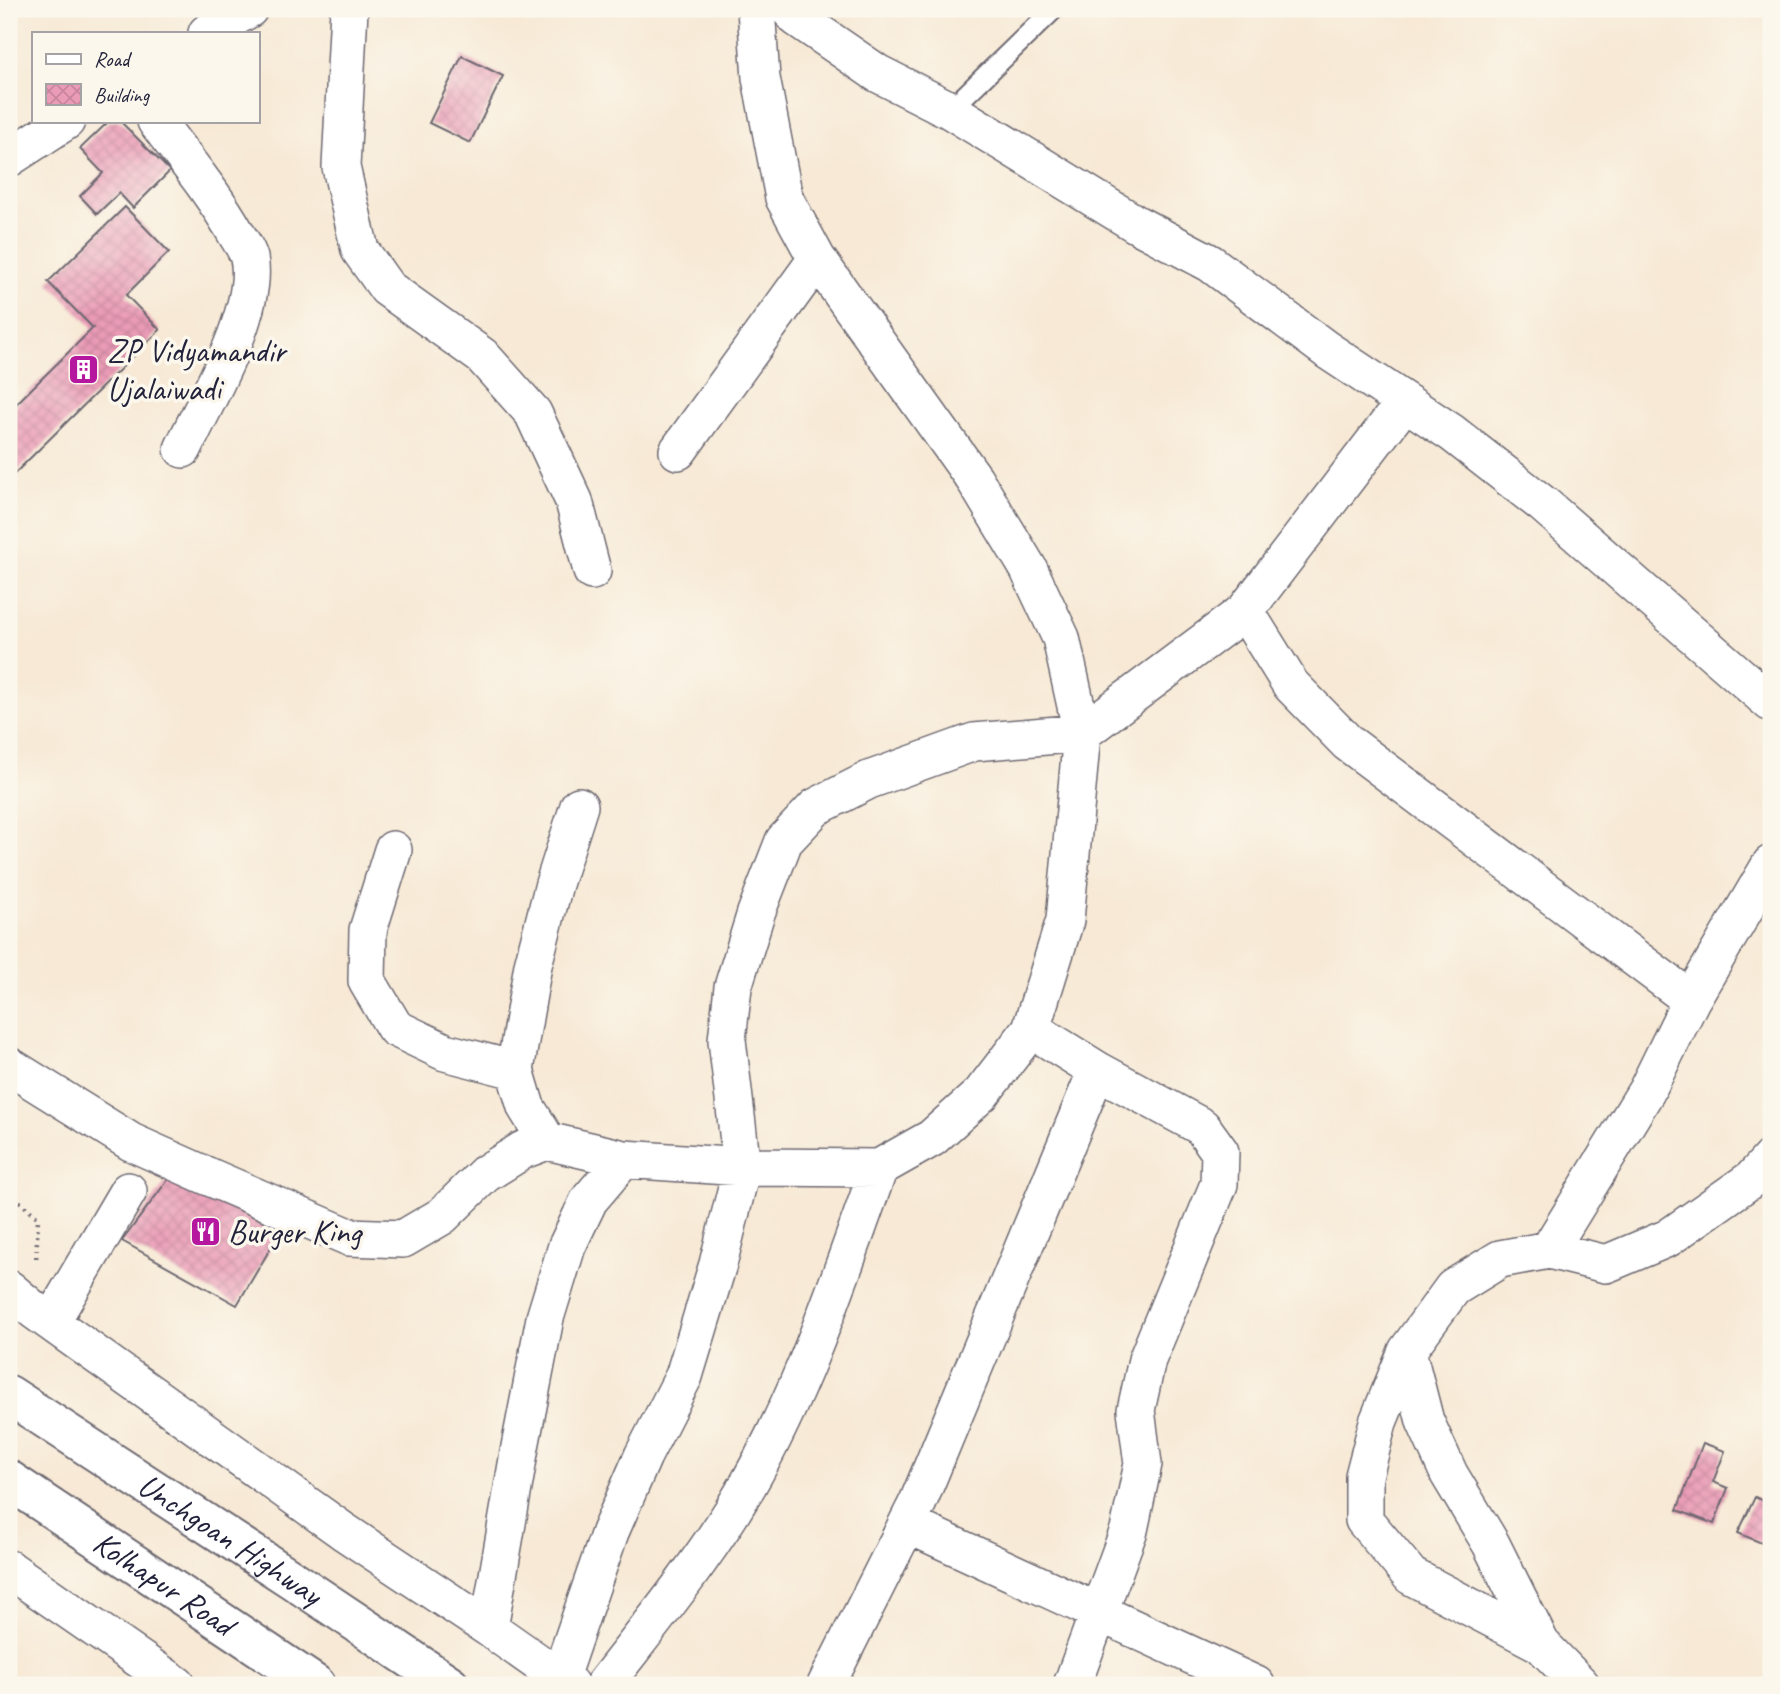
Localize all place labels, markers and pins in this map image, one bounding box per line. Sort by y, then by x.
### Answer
place label: ZP Vidyamandir Ujalaiwadi [107,330,289,410]
building icon: ZP Vidyamandir Ujalaiwadi [67,353,101,387]
place label: Burger King [228,1211,363,1253]
restaurant icon: Burger King [188,1215,222,1249]

